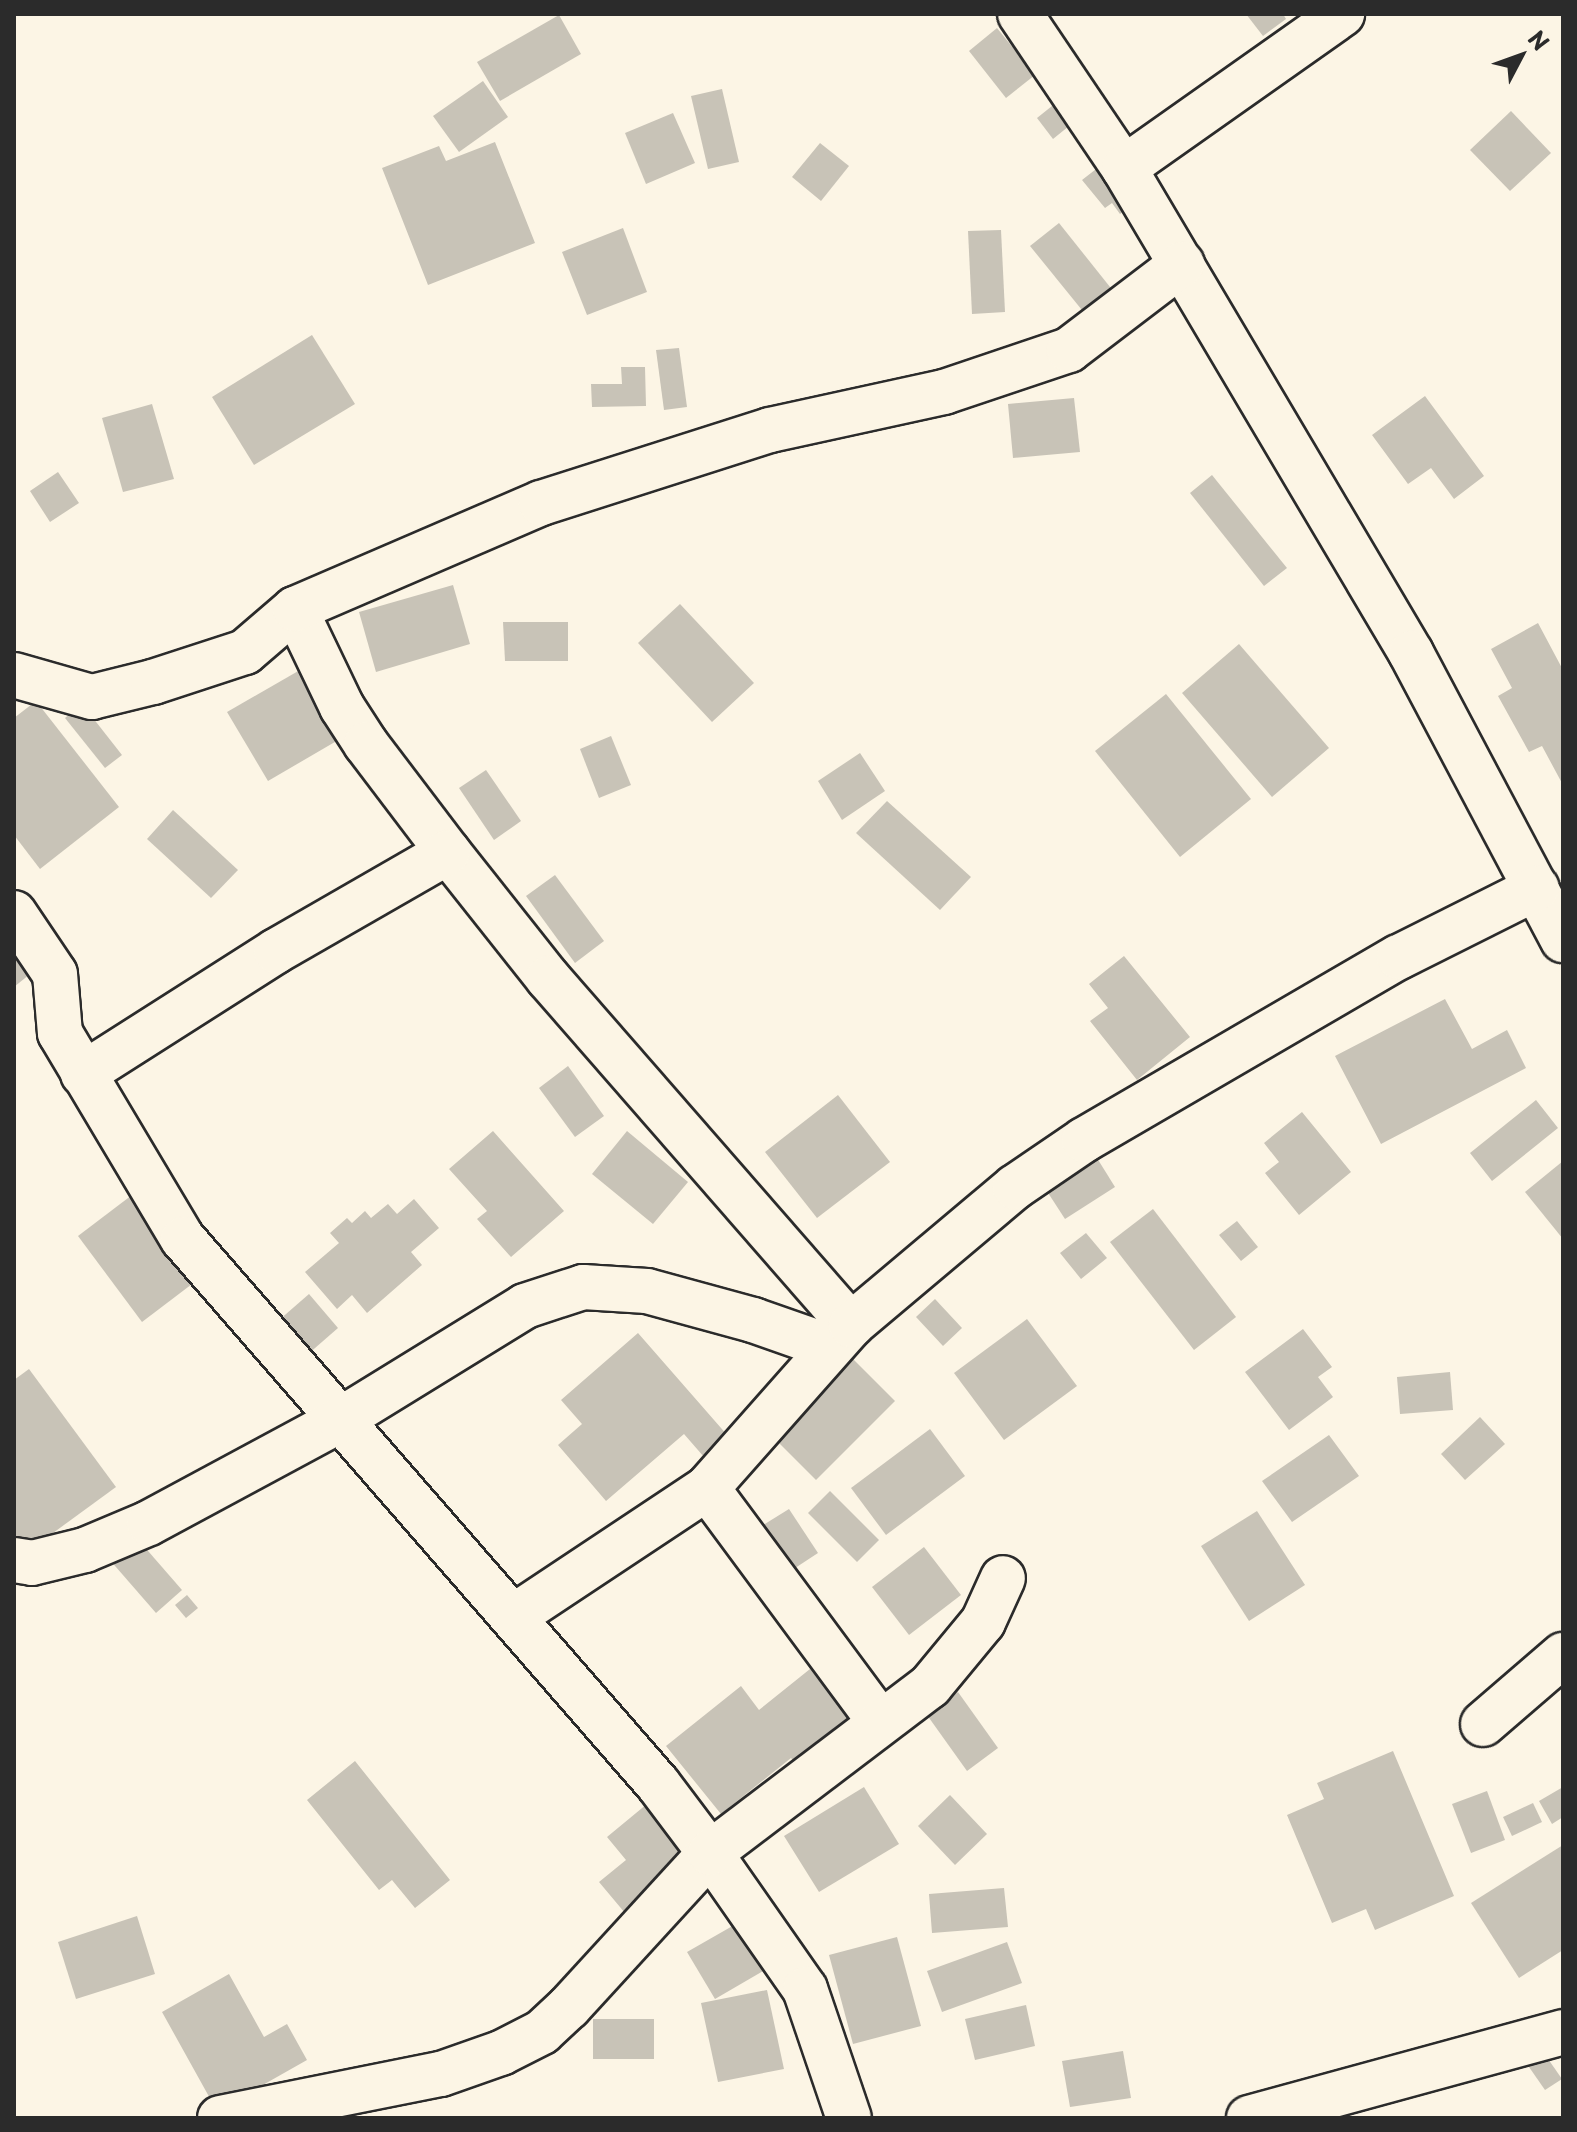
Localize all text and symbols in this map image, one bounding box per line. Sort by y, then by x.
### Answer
north arrow [1481,16,1561,96]
text: N [1521,23,1558,57]

